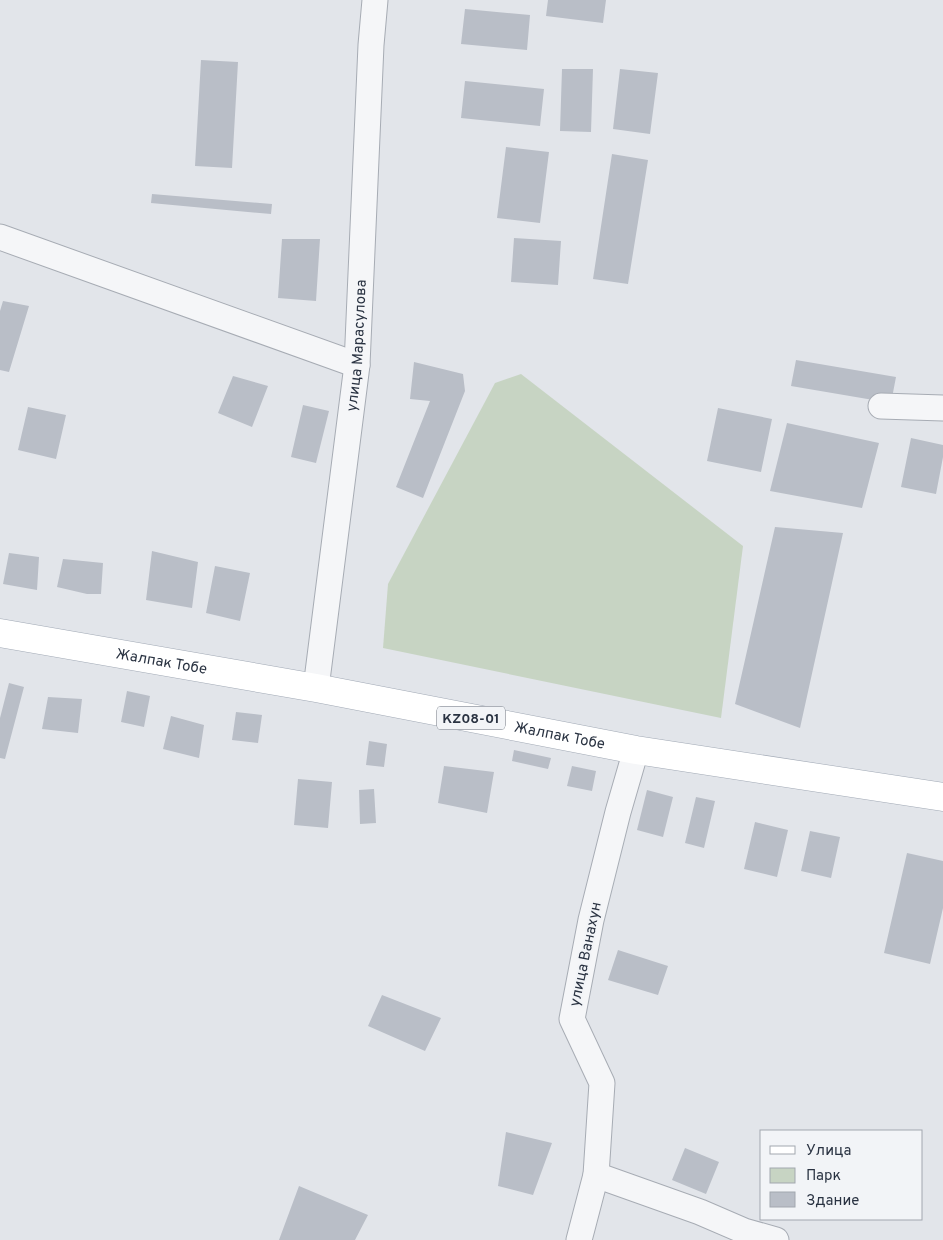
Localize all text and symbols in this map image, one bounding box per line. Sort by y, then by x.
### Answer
street label: улица Марасулова [343,279,372,413]
street label: Жалпак Тобе [114,645,208,680]
road number: KZ08-01 [437,706,505,730]
street label: Жалпак Тобе [512,719,607,755]
street label: улица Ванахун [566,900,607,1008]
legend [760,1130,923,1220]
text: Улица [806,1142,851,1161]
text: Парк [806,1167,841,1186]
text: Здание [806,1192,859,1211]

